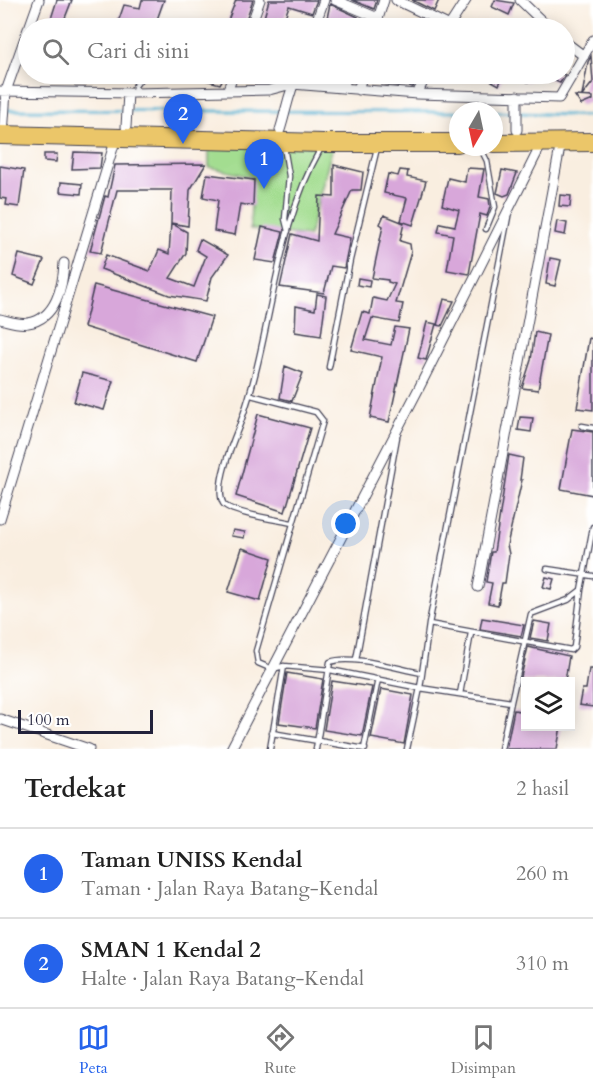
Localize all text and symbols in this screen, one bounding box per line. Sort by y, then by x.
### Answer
search box [18,18,575,84]
icon: search [39,35,72,68]
text: Cari di sini [87,36,190,66]
pin: 2 [164,94,202,144]
north arrow [449,102,503,156]
pin: 1 [244,140,284,189]
your location [331,509,360,538]
map controls [521,677,575,731]
button: layers [521,677,575,731]
scale bar [18,707,153,734]
text: 100 m [27,709,69,731]
text: Terdekat [24,771,126,806]
text: 2 hasil [516,775,569,802]
text: Taman UNISS Kendal [81,845,302,875]
text: 1 [38,860,49,887]
text: 260 m [516,860,569,887]
text: Taman · Jalan Raya Batang-Kendal [81,875,378,902]
text: SMAN 1 Kendal 2 [81,935,261,965]
text: 2 [38,950,49,977]
text: 310 m [516,950,569,977]
text: Halte · Jalan Raya Batang-Kendal [81,965,364,992]
tab: Peta [77,1021,110,1079]
tab: Rute [264,1021,297,1079]
tab: Disimpan [451,1021,516,1079]

